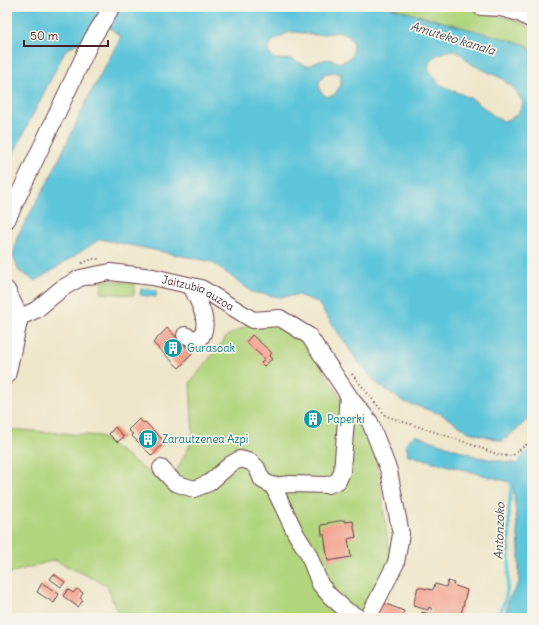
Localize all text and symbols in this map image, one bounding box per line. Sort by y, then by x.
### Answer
water label: Amuteko kanala [409,18,498,58]
scale bar [24,22,108,48]
text: 50 m [30,28,59,43]
street label: Jaitzubia auzoa [161,272,237,314]
building icon: Gurasoak [162,337,184,359]
place label: Gurasoak [187,341,235,355]
building icon: Paperki [302,408,324,430]
place label: Paperki [327,412,364,426]
building icon: Zarautzenea Azpi [137,428,159,450]
place label: Zarautzenea Azpi [162,432,248,446]
water label: Antonzoko [491,501,508,560]

